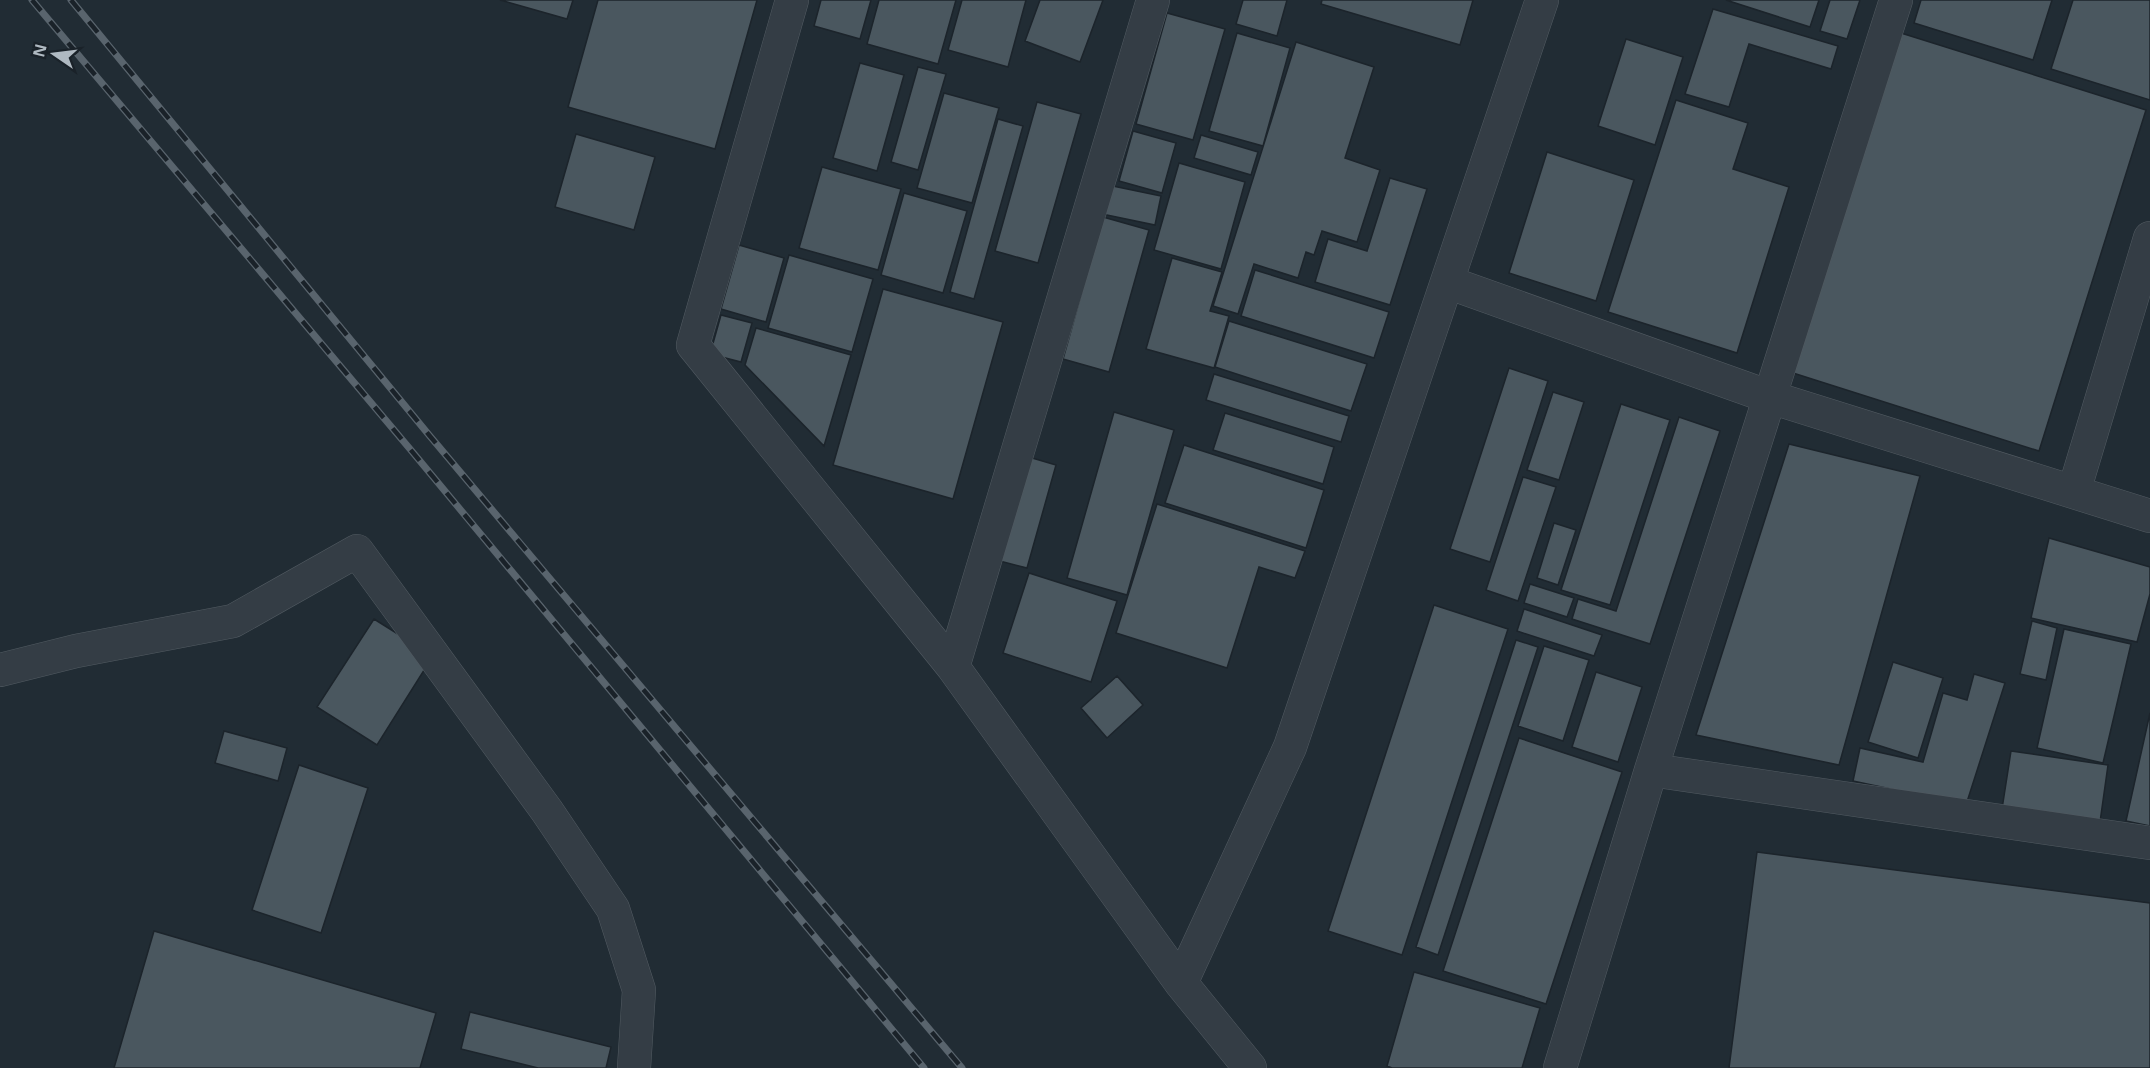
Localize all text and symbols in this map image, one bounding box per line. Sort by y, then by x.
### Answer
north arrow [24,24,84,84]
text: N [27,41,52,59]

